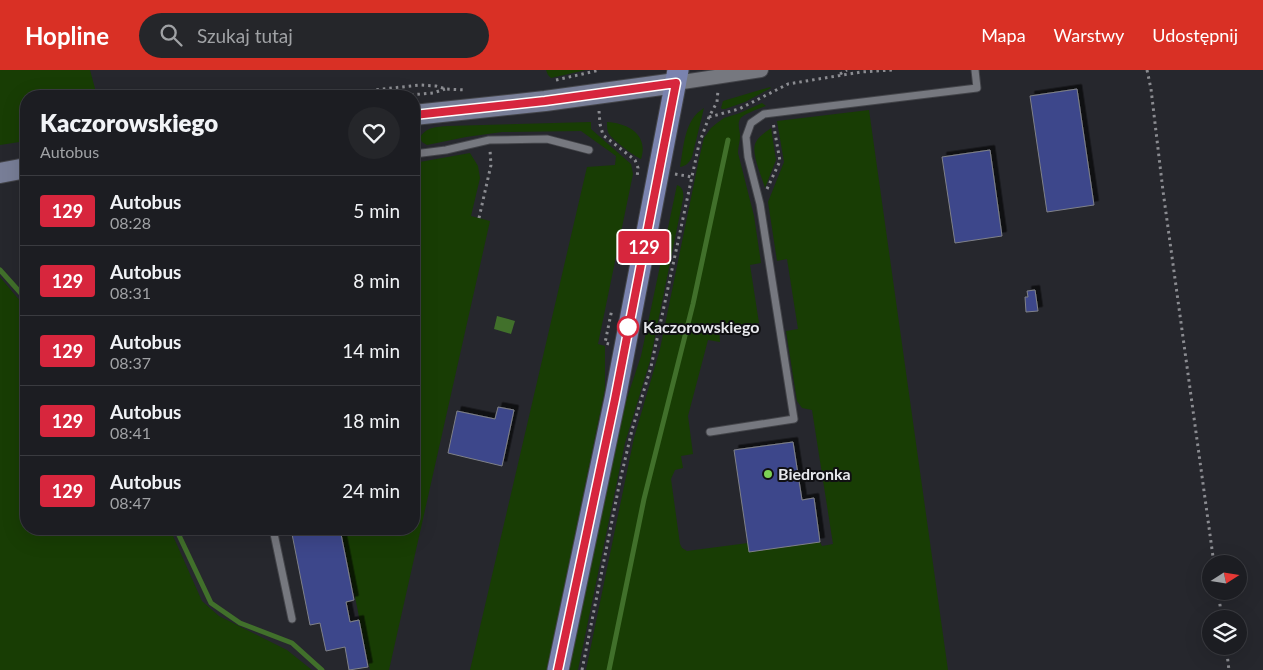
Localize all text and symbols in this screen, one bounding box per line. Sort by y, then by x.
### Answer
search box [139,13,489,58]
text: Hopline [25,21,109,50]
icon: search [157,21,185,49]
text: Szukaj tutaj [197,24,293,47]
text: Mapa [981,24,1026,46]
text: Warstwy [1054,24,1124,46]
text: Udostępnij [1152,24,1238,46]
button: heart [348,107,400,159]
text: Kaczorowskiego [40,108,218,137]
text: Autobus [40,142,99,161]
text: Autobus [110,190,181,213]
text: 5 min [353,199,400,222]
text: 129 [52,200,83,222]
text: 08:28 [110,213,151,232]
line badge: 129 [615,231,673,263]
text: 129 [628,236,660,258]
text: Autobus [110,260,181,283]
text: 8 min [353,269,400,292]
text: 129 [52,270,83,292]
text: 08:31 [110,283,151,302]
marker: Kaczorowskiego [617,316,639,338]
place label: Kaczorowskiego [643,317,759,336]
text: Autobus [110,330,181,353]
text: 14 min [342,339,400,362]
text: 129 [52,340,83,362]
text: 08:37 [110,353,151,372]
text: Autobus [110,400,181,423]
text: 18 min [342,409,400,432]
text: 129 [52,410,83,432]
text: 08:41 [110,423,151,442]
place label: Biedronka [778,464,851,483]
marker: Biedronka [762,468,774,480]
text: Autobus [110,470,181,493]
text: 24 min [342,479,400,502]
text: 129 [52,480,83,502]
text: 08:47 [110,493,151,512]
north arrow [1202,555,1248,600]
map controls [1202,555,1247,655]
button: layers [1202,610,1247,655]

